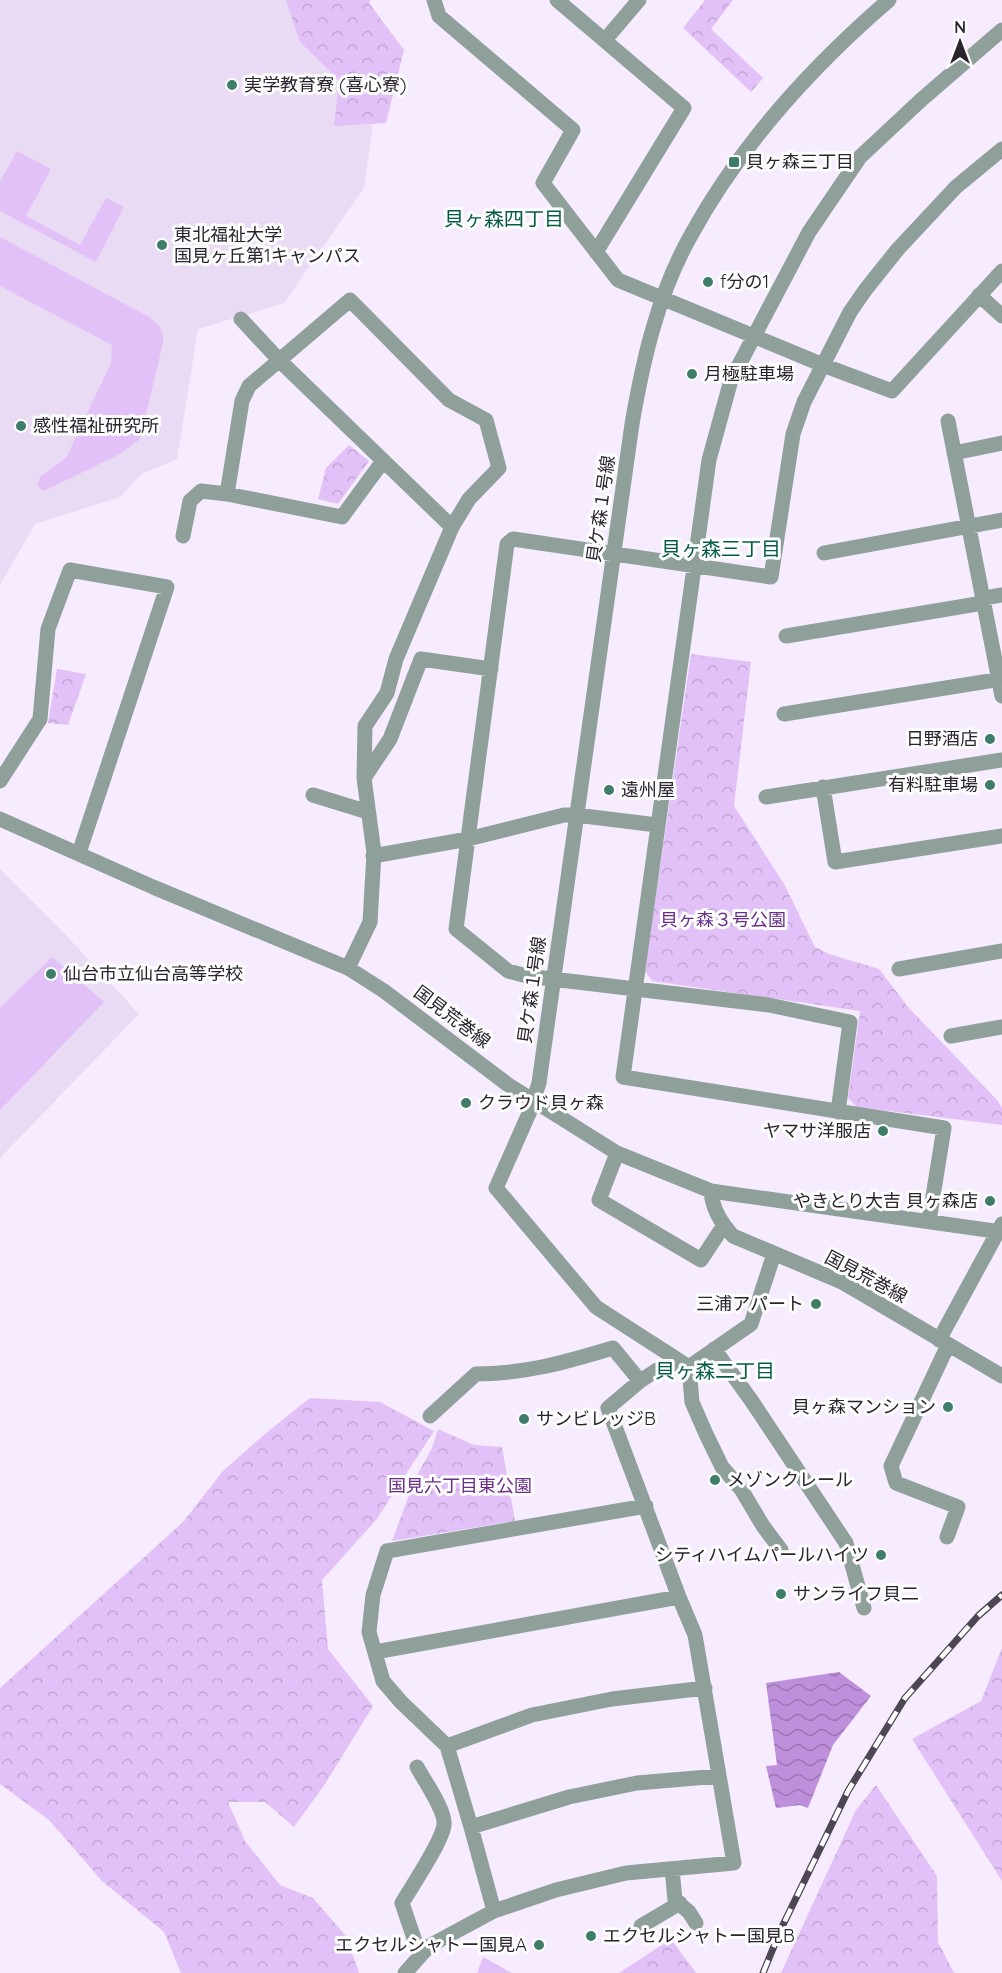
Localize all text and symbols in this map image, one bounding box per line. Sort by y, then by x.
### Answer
north arrow [930,12,990,72]
text: N [954,17,966,37]
place label: 実学教育寮 (喜心寮) [244,73,406,96]
marker: 実学教育寮 (喜心寮) [225,78,239,92]
place label: 貝ヶ森三丁目 [746,150,854,173]
marker: 貝ヶ森三丁目 [727,155,741,169]
district label: 貝ヶ森四丁目 [444,206,564,231]
place label: 東北福祉大学 国見ヶ丘第1キャンパス [174,223,361,267]
marker: 東北福祉大学 国見ヶ丘第1キャンパス [155,238,169,252]
place label: f分の1 [720,270,769,293]
marker: f分の1 [701,275,715,289]
place label: 月極駐車場 [704,362,794,385]
marker: 月極駐車場 [685,367,699,381]
place label: 感性福祉研究所 [33,414,159,437]
marker: 感性福祉研究所 [14,419,28,433]
street label: 貝ケ森１号線 [582,454,619,564]
district label: 貝ヶ森三丁目 [661,536,781,561]
place label: 日野酒店 [906,727,978,750]
marker: 日野酒店 [983,732,997,746]
place label: 有料駐車場 [888,773,978,796]
place label: 遠州屋 [621,778,675,801]
marker: 有料駐車場 [983,778,997,792]
marker: 遠州屋 [602,783,616,797]
park label: 貝ヶ森３号公園 [660,908,786,931]
street label: 貝ケ森１号線 [513,935,550,1045]
place label: 仙台市立仙台高等学校 [63,962,243,985]
marker: 仙台市立仙台高等学校 [44,967,58,981]
street label: 国見荒巻線 [409,980,495,1053]
place label: クラウド貝ヶ森 [478,1091,604,1114]
marker: クラウド貝ヶ森 [459,1096,473,1110]
place label: ヤマサ洋服店 [763,1119,871,1142]
marker: ヤマサ洋服店 [876,1124,890,1138]
place label: やきとり大吉 貝ヶ森店 [793,1189,978,1212]
marker: やきとり大吉 貝ヶ森店 [983,1194,997,1208]
street label: 国見荒巻線 [821,1245,911,1308]
place label: 三浦アパート [696,1292,804,1315]
marker: 三浦アパート [809,1297,823,1311]
district label: 貝ヶ森二丁目 [655,1358,775,1383]
place label: 貝ヶ森マンション [792,1395,936,1418]
marker: 貝ヶ森マンション [941,1400,955,1414]
place label: サンビレッジB [536,1407,656,1430]
marker: サンビレッジB [517,1412,531,1426]
place label: メゾンクレール [727,1468,853,1491]
marker: メゾンクレール [708,1473,722,1487]
park label: 国見六丁目東公園 [388,1474,532,1497]
place label: シティハイムパールハイツ [655,1543,869,1566]
marker: シティハイムパールハイツ [874,1548,888,1562]
place label: サンライフ貝二 [793,1582,919,1605]
marker: サンライフ貝二 [774,1587,788,1601]
place label: エクセルシャトー国見B [603,1924,795,1947]
marker: エクセルシャトー国見B [584,1929,598,1943]
place label: エクセルシャトー国見A [335,1933,527,1956]
marker: エクセルシャトー国見A [532,1938,546,1952]

